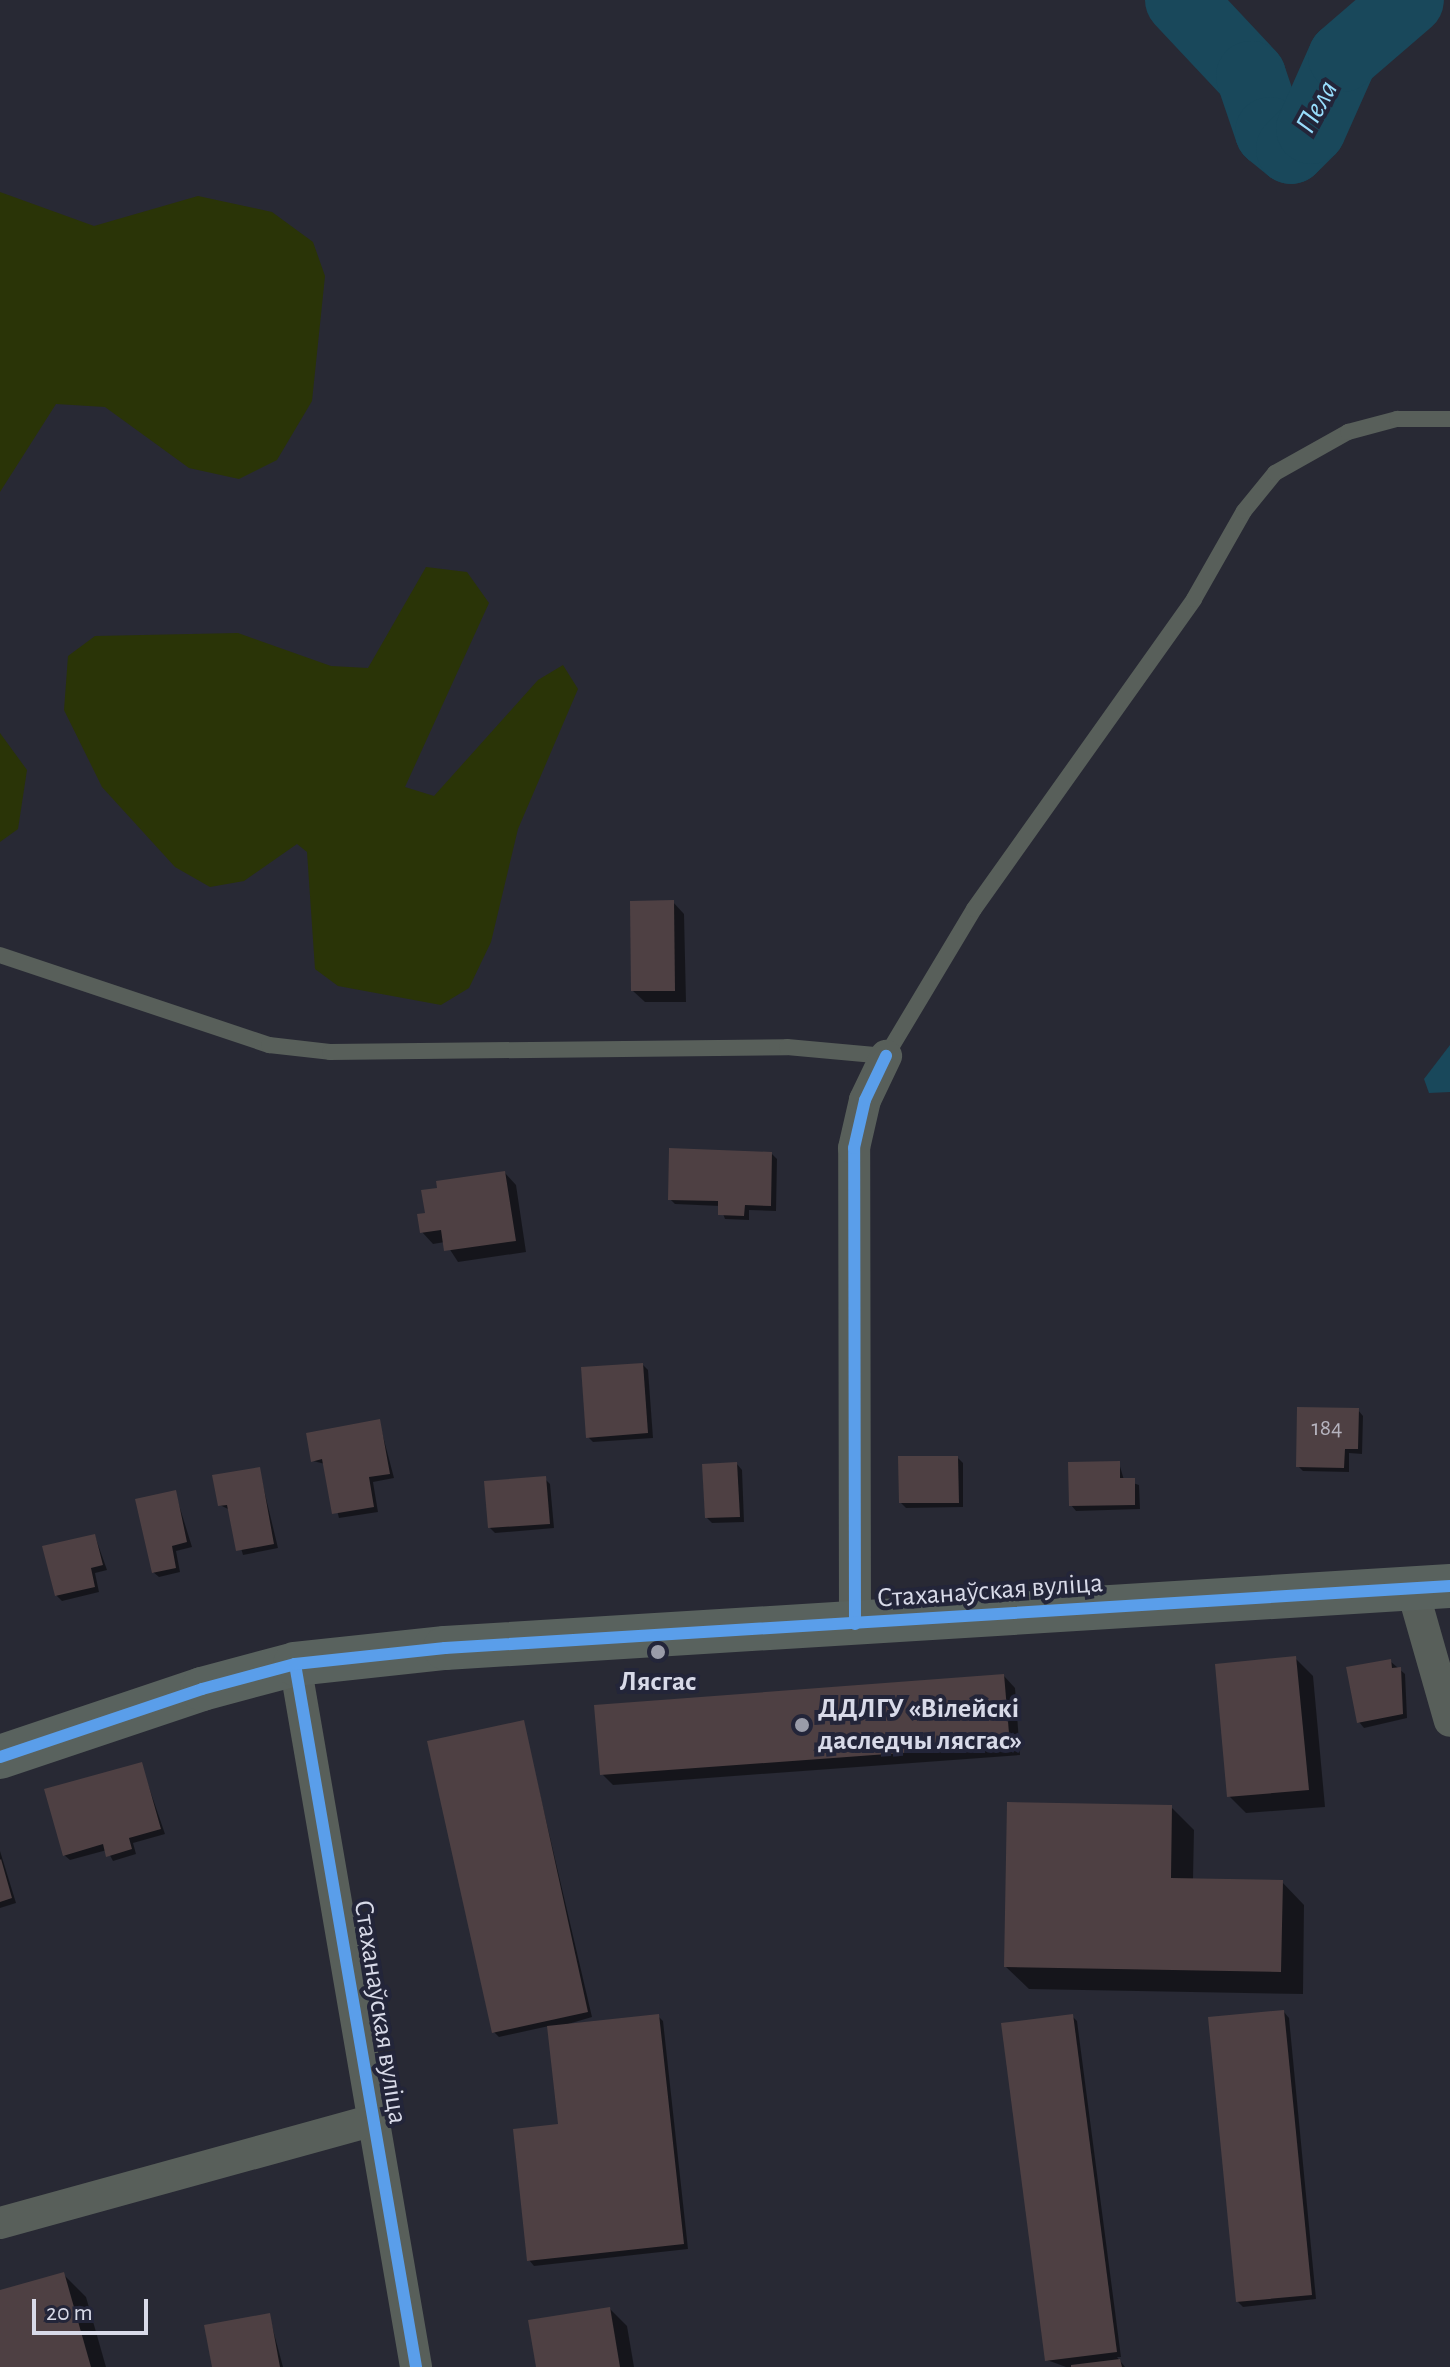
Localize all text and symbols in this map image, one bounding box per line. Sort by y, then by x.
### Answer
water label: Пела [1288,74,1346,140]
house number: 184 [1311,1415,1343,1443]
street label: Стаханаўская вуліца [876,1566,1104,1616]
marker: Лясгас [649,1643,667,1661]
place label: Лясгас [620,1665,696,1699]
place label: ДДЛГУ «Вілейскі даследчы лясгас» [818,1692,1022,1758]
marker: ДДЛГУ «Вілейскі даследчы лясгас» [793,1716,811,1734]
street label: Стаханаўская вуліца [346,1898,414,2126]
scale bar [36,2283,152,2333]
text: 20 m [46,2301,93,2325]

